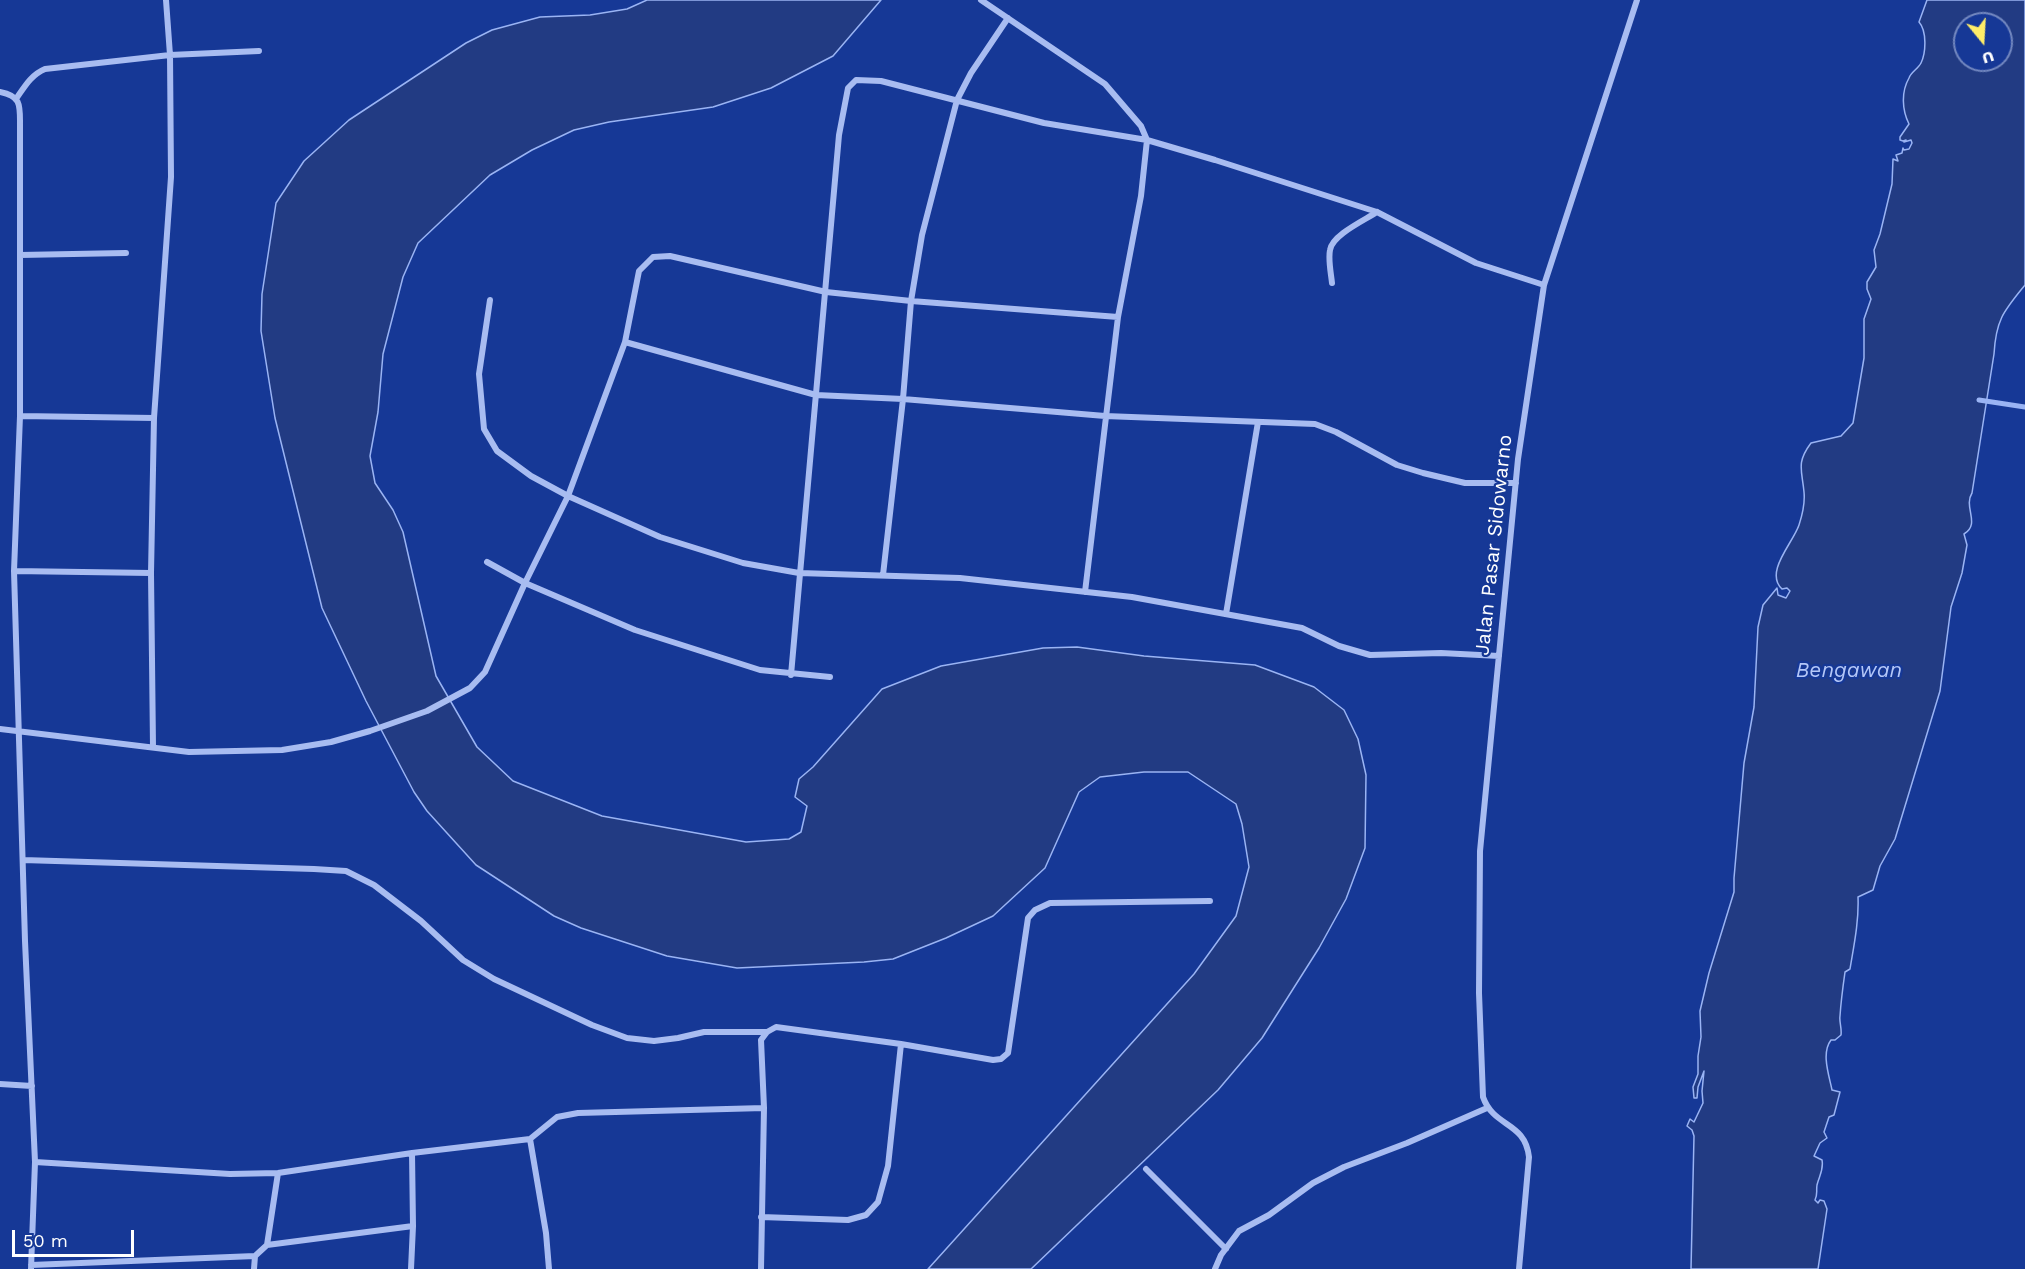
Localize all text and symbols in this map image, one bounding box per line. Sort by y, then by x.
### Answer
north arrow [1953,12,2013,72]
text: U [1980,47,1996,68]
street label: Jalan Pasar Sidowarno [1470,433,1518,657]
water label: Bengawan [1796,658,1902,684]
scale bar [15,1218,136,1256]
text: 50 m [23,1230,68,1251]

